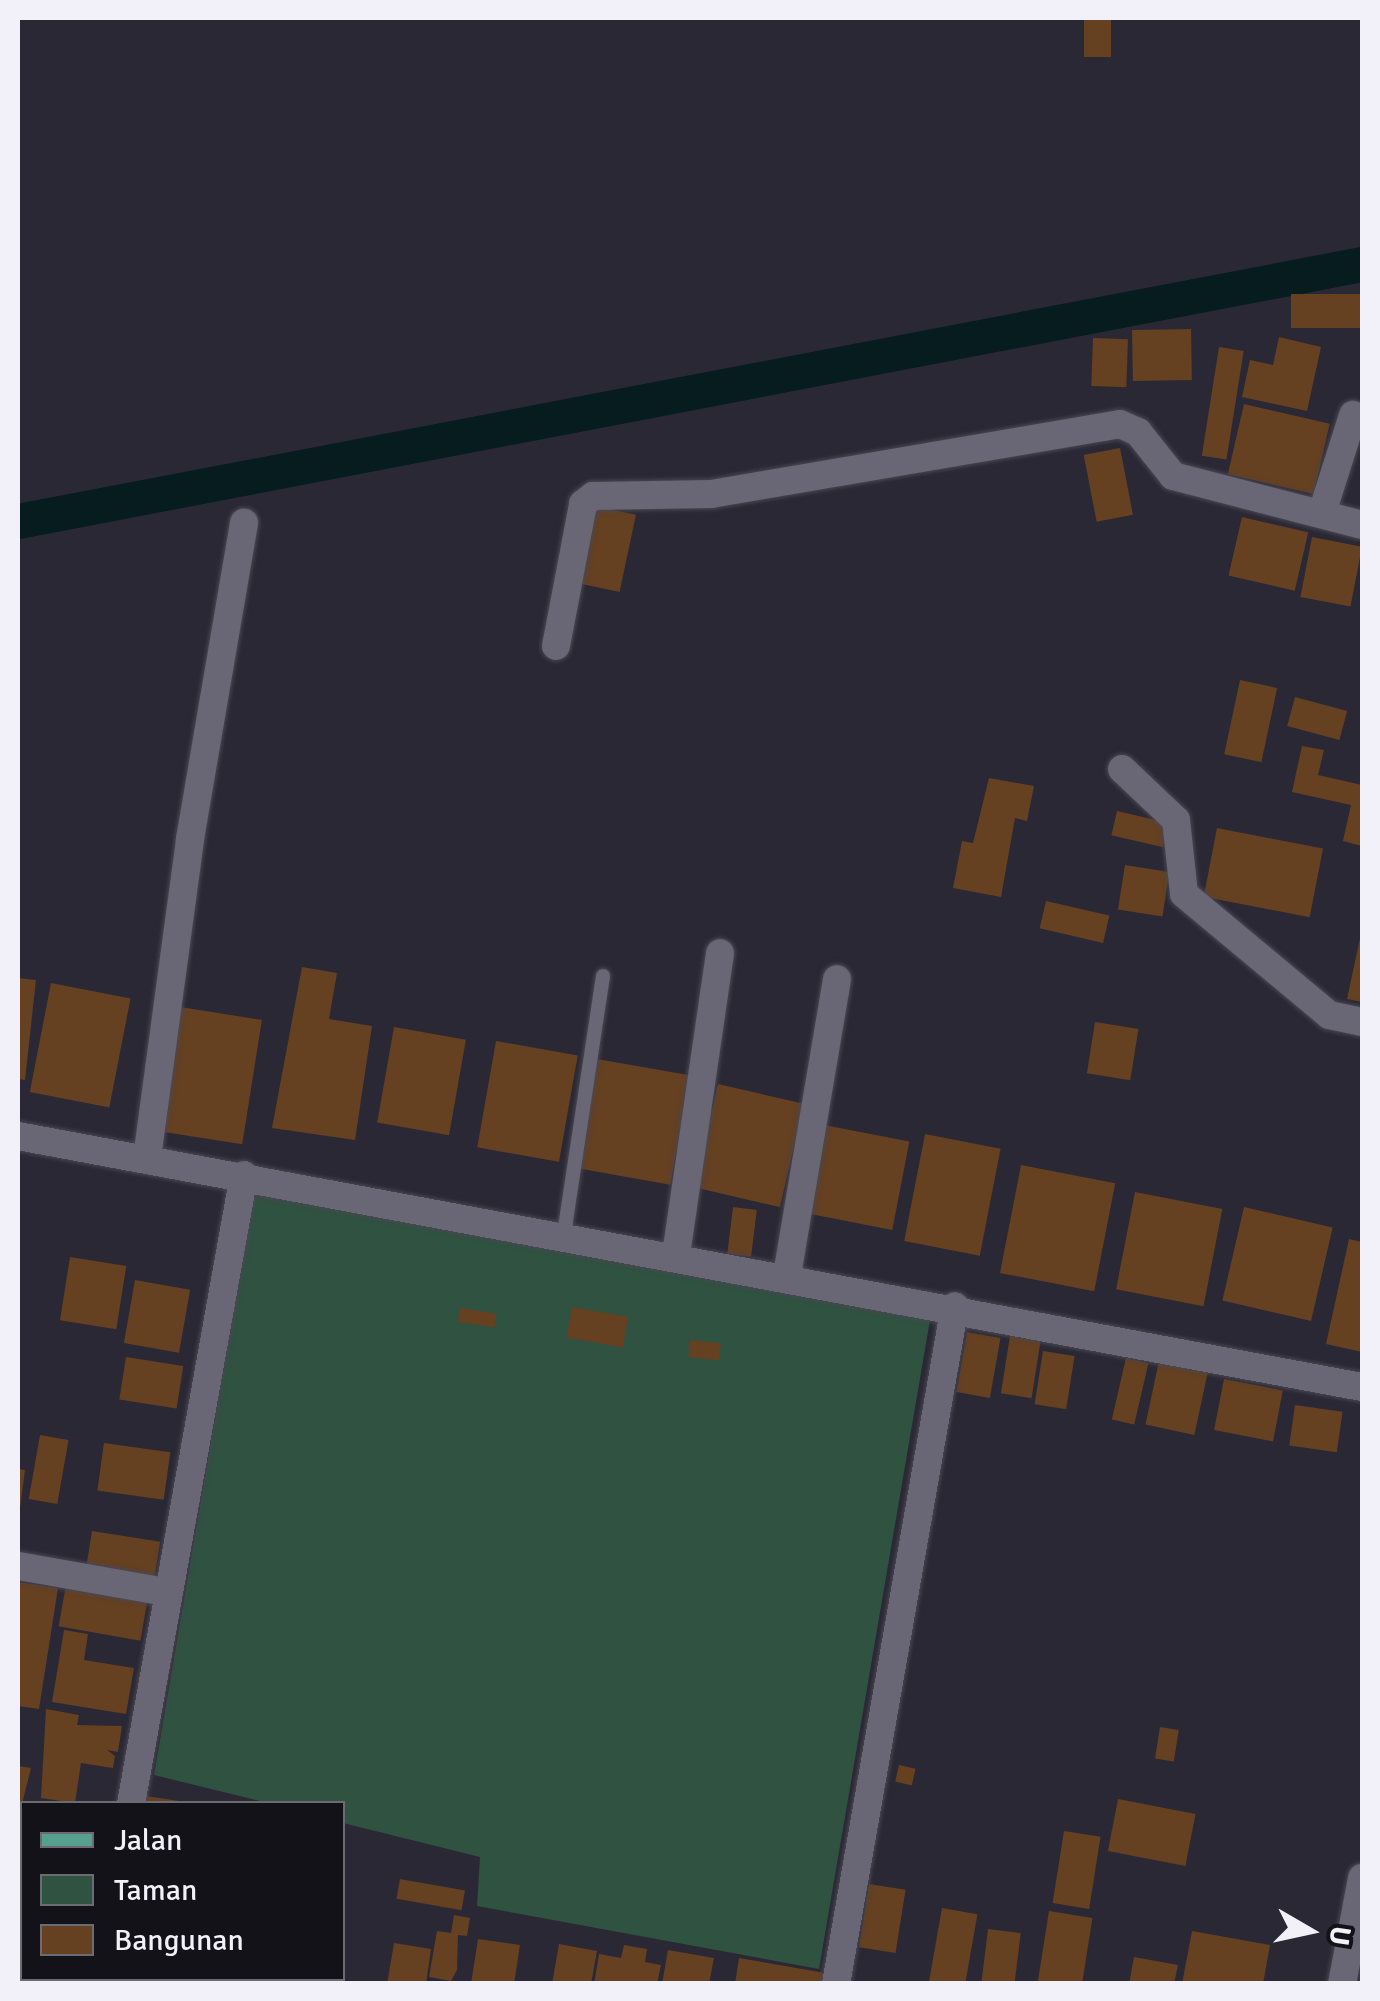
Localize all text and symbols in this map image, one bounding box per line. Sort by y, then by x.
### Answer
legend [20,1801,345,1981]
text: Jalan [114,1822,182,1859]
text: Taman [114,1872,197,1909]
north arrow [1260,1881,1360,1981]
text: Bangunan [114,1922,244,1959]
text: U [1321,1924,1358,1948]

